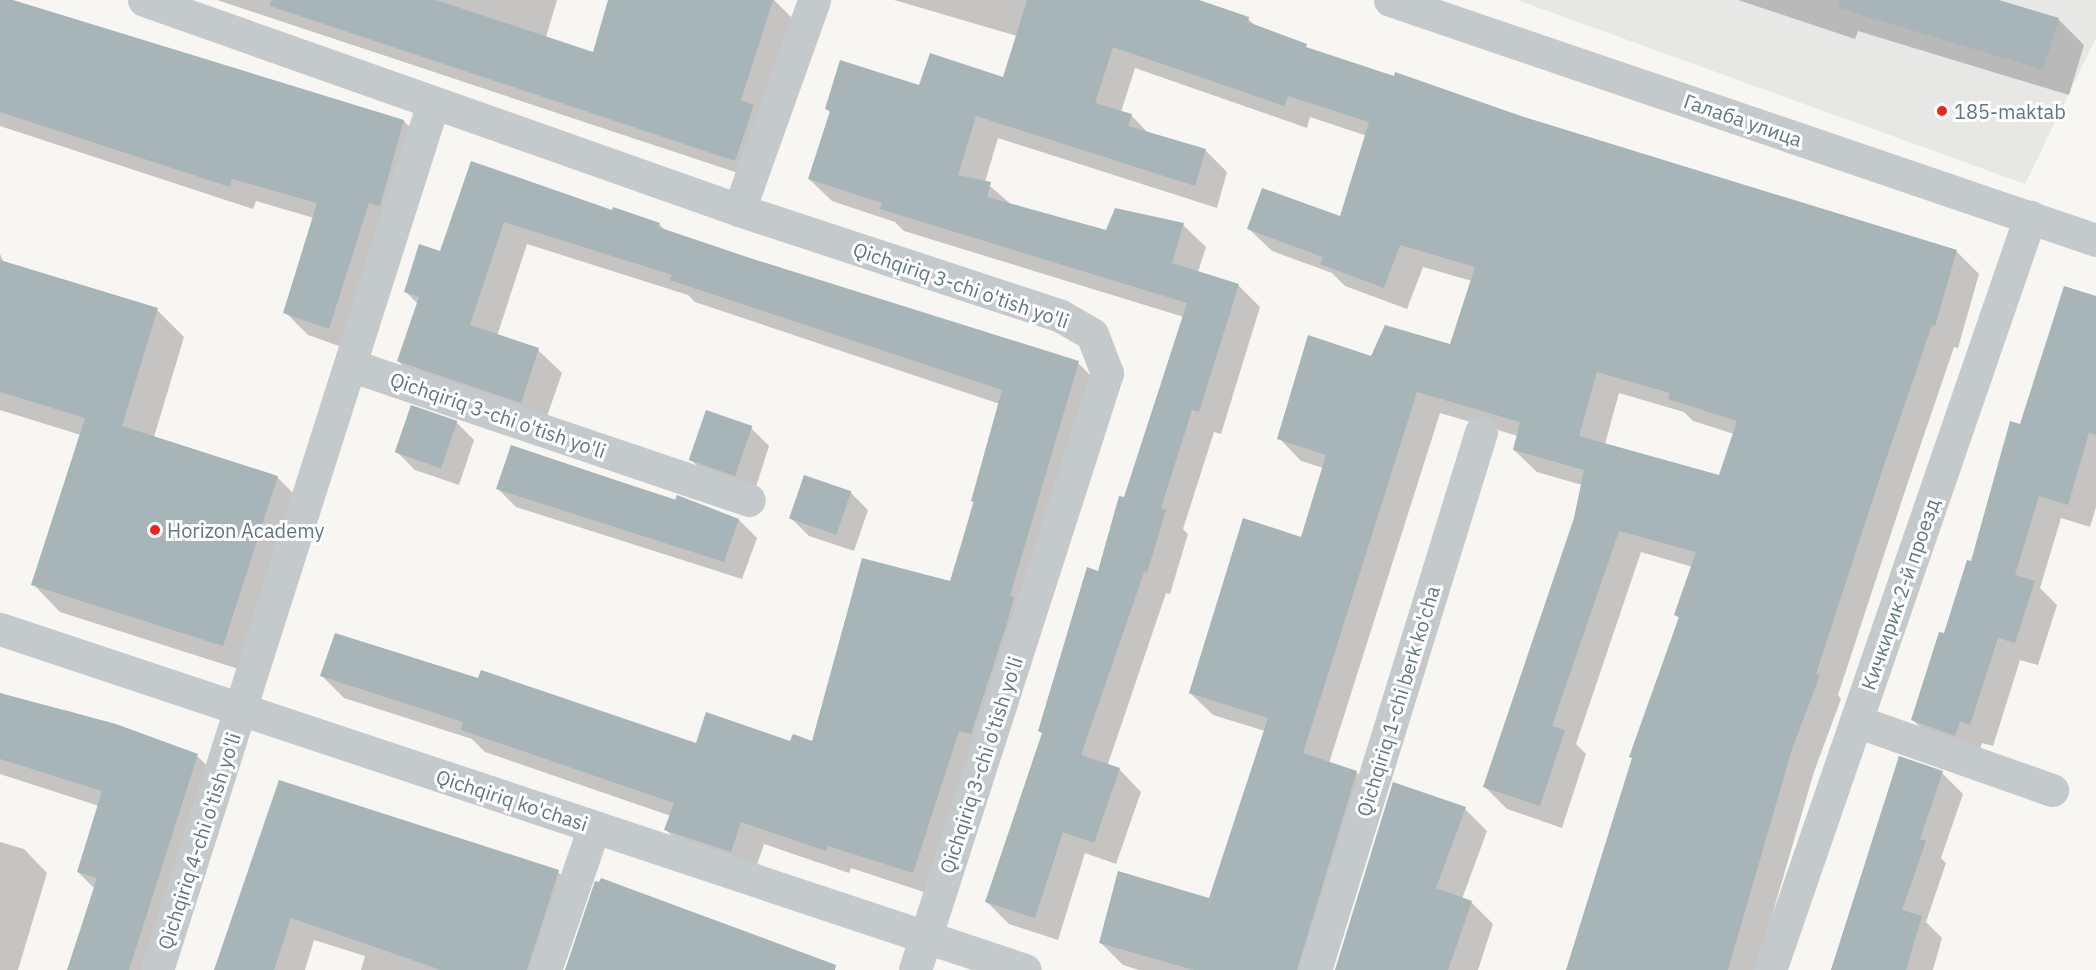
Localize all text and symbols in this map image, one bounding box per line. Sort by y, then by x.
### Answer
street label: Галаба улица [1681,89,1805,151]
place label: 185-maktab [1954,99,2066,123]
marker: 185-maktab [1935,104,1949,118]
street label: Qichqiriq 3-chi o'tish yo'li [850,237,1072,333]
street label: Qichqiriq 3-chi o'tish yo'li [387,367,609,463]
street label: Кичкирик 2-й проезд [1856,495,1944,693]
place label: Horizon Academy [167,518,324,542]
marker: Horizon Academy [148,523,162,537]
street label: Qichqiriq 1-chi berk ko'cha [1351,583,1445,819]
street label: Qichqiriq 3-chi o'tish yo'li [935,654,1027,876]
street label: Qichqiriq 4-chi o'tish yo'li [153,730,245,952]
street label: Qichqiriq ko'chasi [433,764,591,836]

